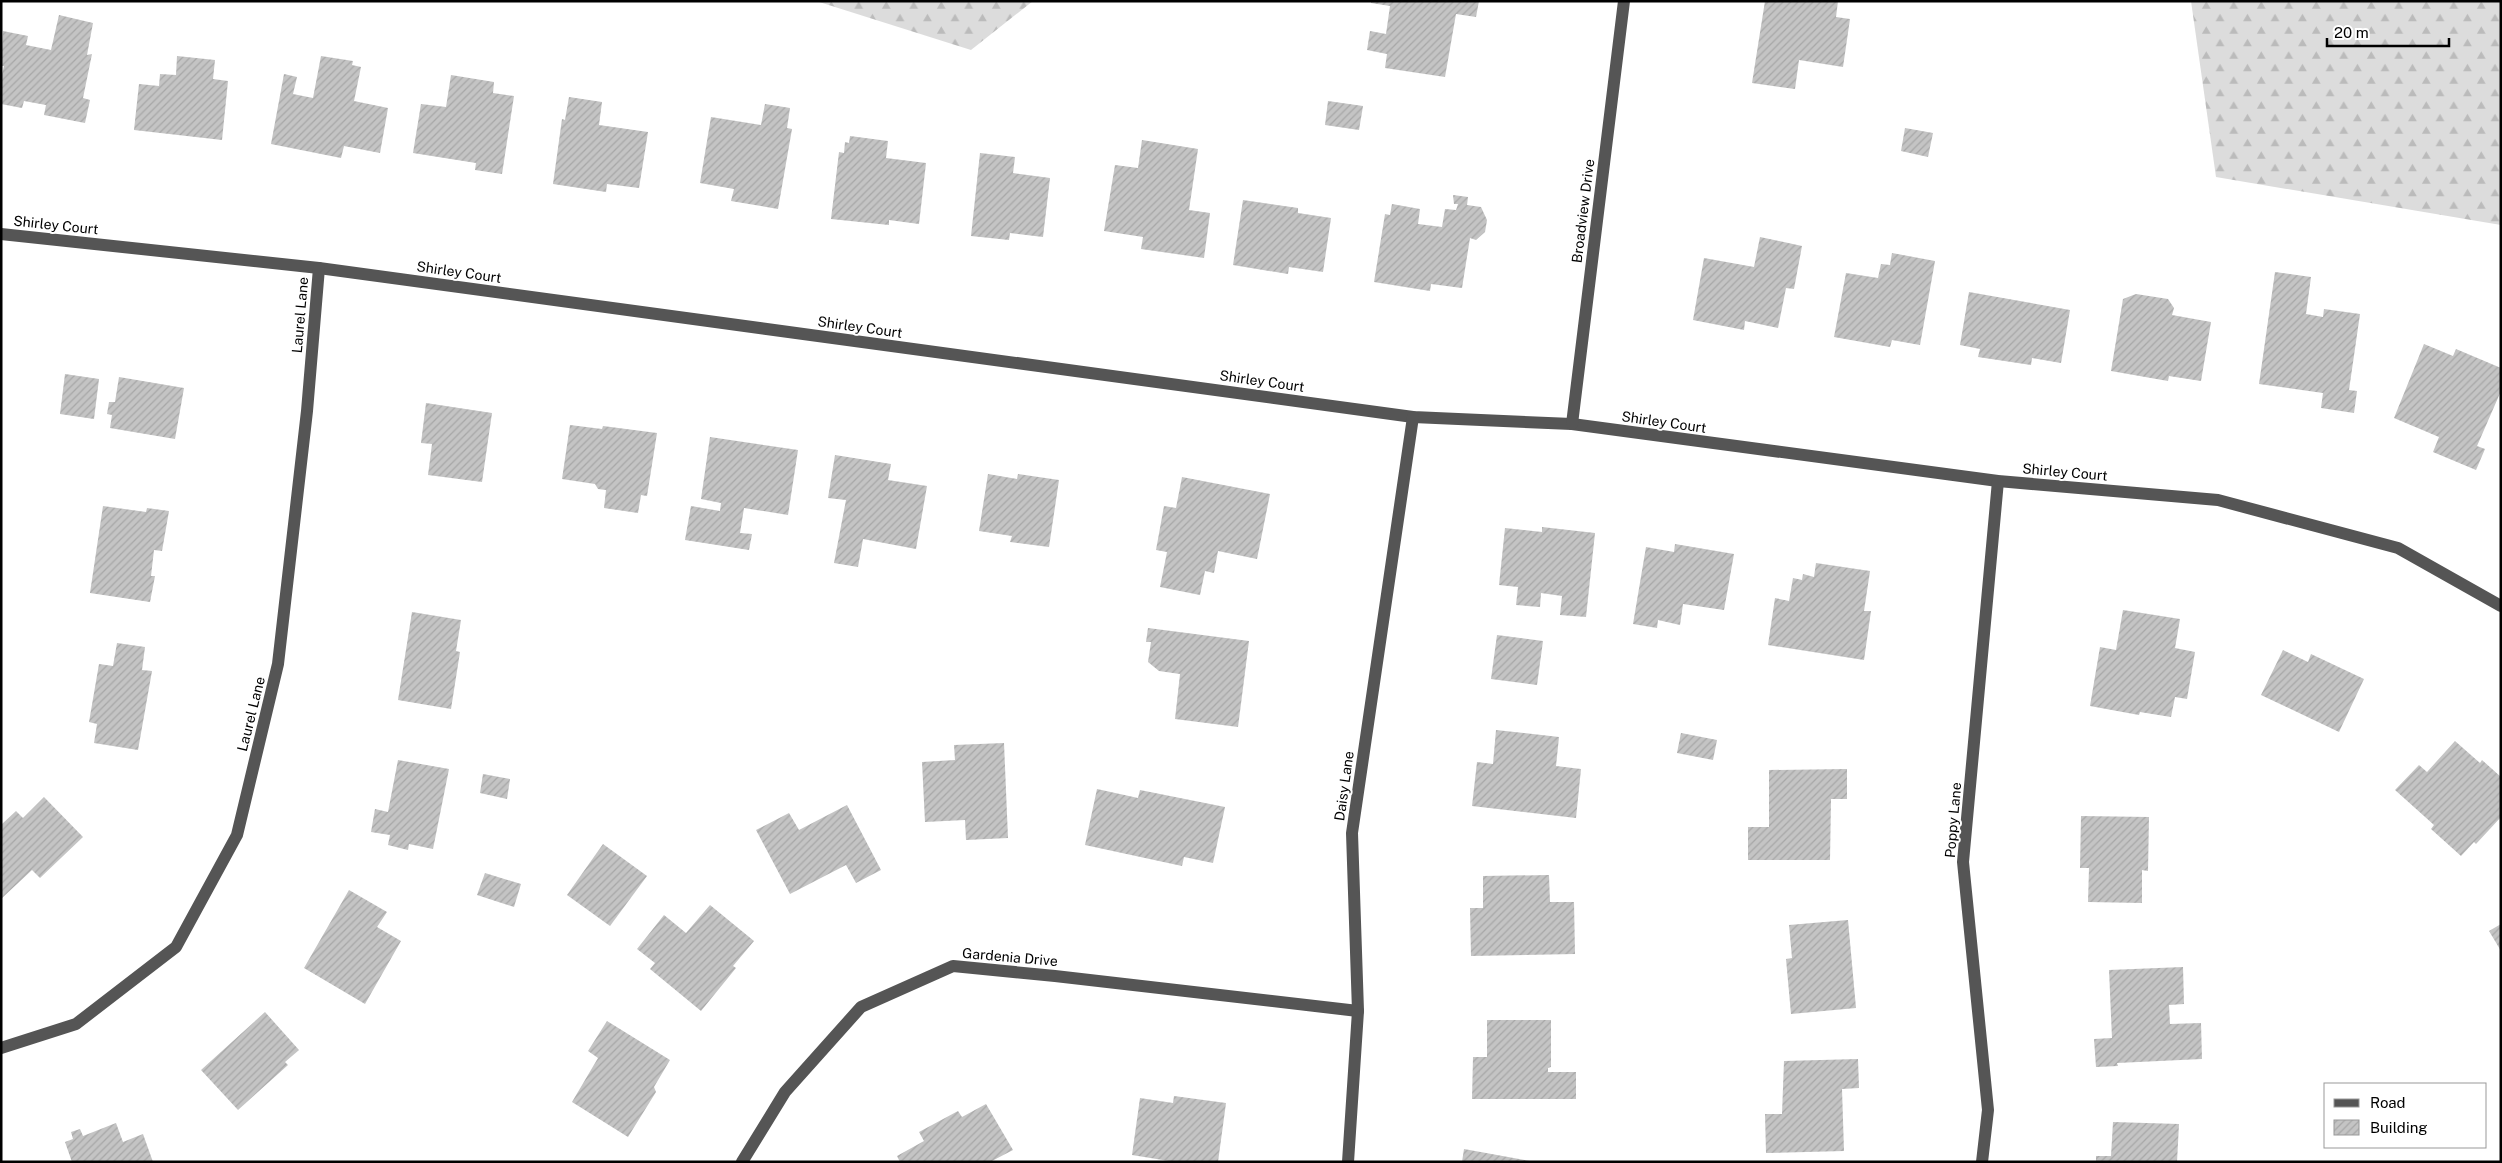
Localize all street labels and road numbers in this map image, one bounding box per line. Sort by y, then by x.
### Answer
street label: Broadview Drive [1569,158,1597,264]
street label: Shirley Court [13,213,99,237]
street label: Shirley Court [416,258,502,286]
street label: Laurel Lane [289,276,311,354]
street label: Shirley Court [817,313,903,341]
street label: Shirley Court [1219,367,1305,395]
street label: Shirley Court [1621,408,1707,436]
street label: Shirley Court [2022,460,2108,484]
street label: Laurel Lane [234,675,268,753]
street label: Daisy Lane [1331,750,1357,822]
street label: Poppy Lane [1942,782,1964,858]
street label: Gardenia Drive [962,945,1058,969]

